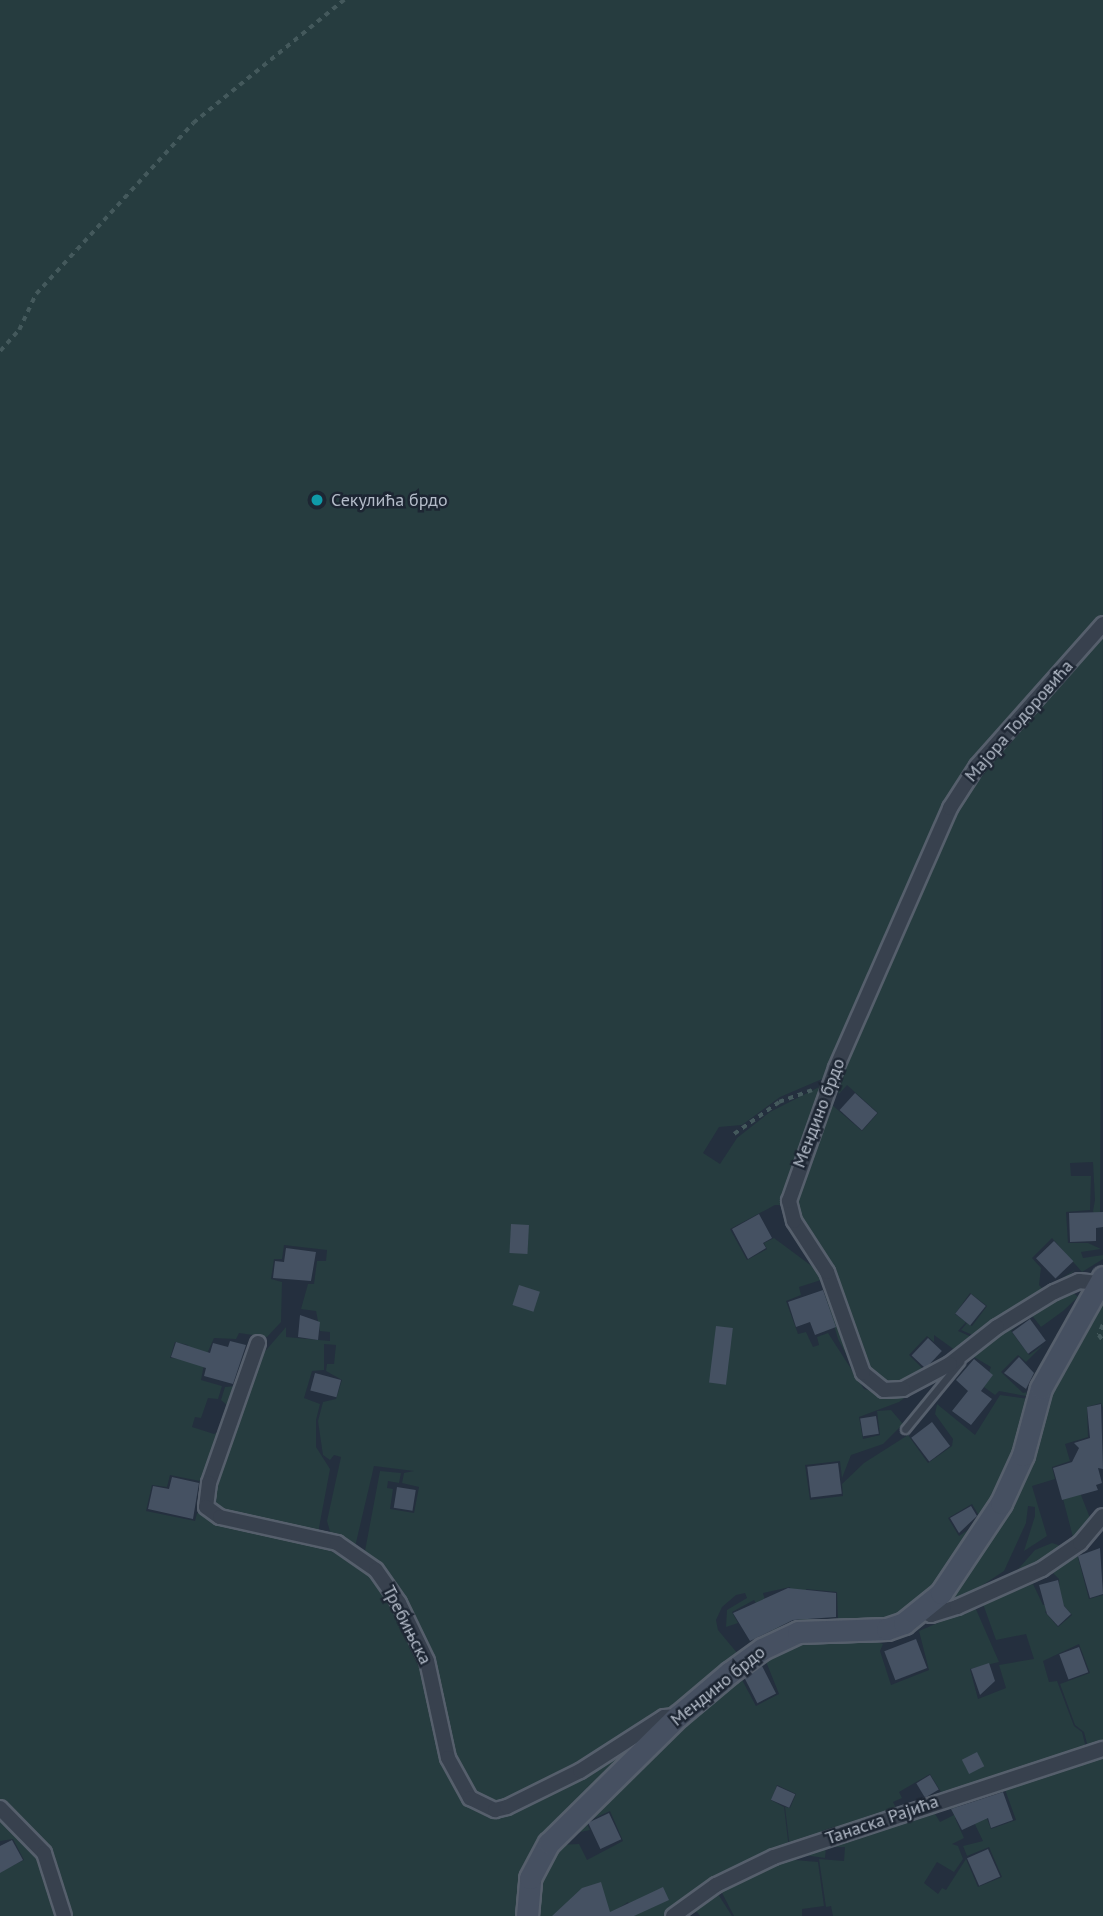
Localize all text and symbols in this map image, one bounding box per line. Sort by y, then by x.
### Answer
place label: Секулића брдо [331,489,448,511]
marker: Секулића брдо [309,492,325,508]
street label: Мајора Тодоровића [960,656,1078,786]
street label: Мендино брдо [788,1055,850,1171]
street label: Требињска [378,1582,436,1668]
street label: Мендино брдо [666,1641,770,1731]
street label: Танаска Рајића [823,1791,941,1849]

